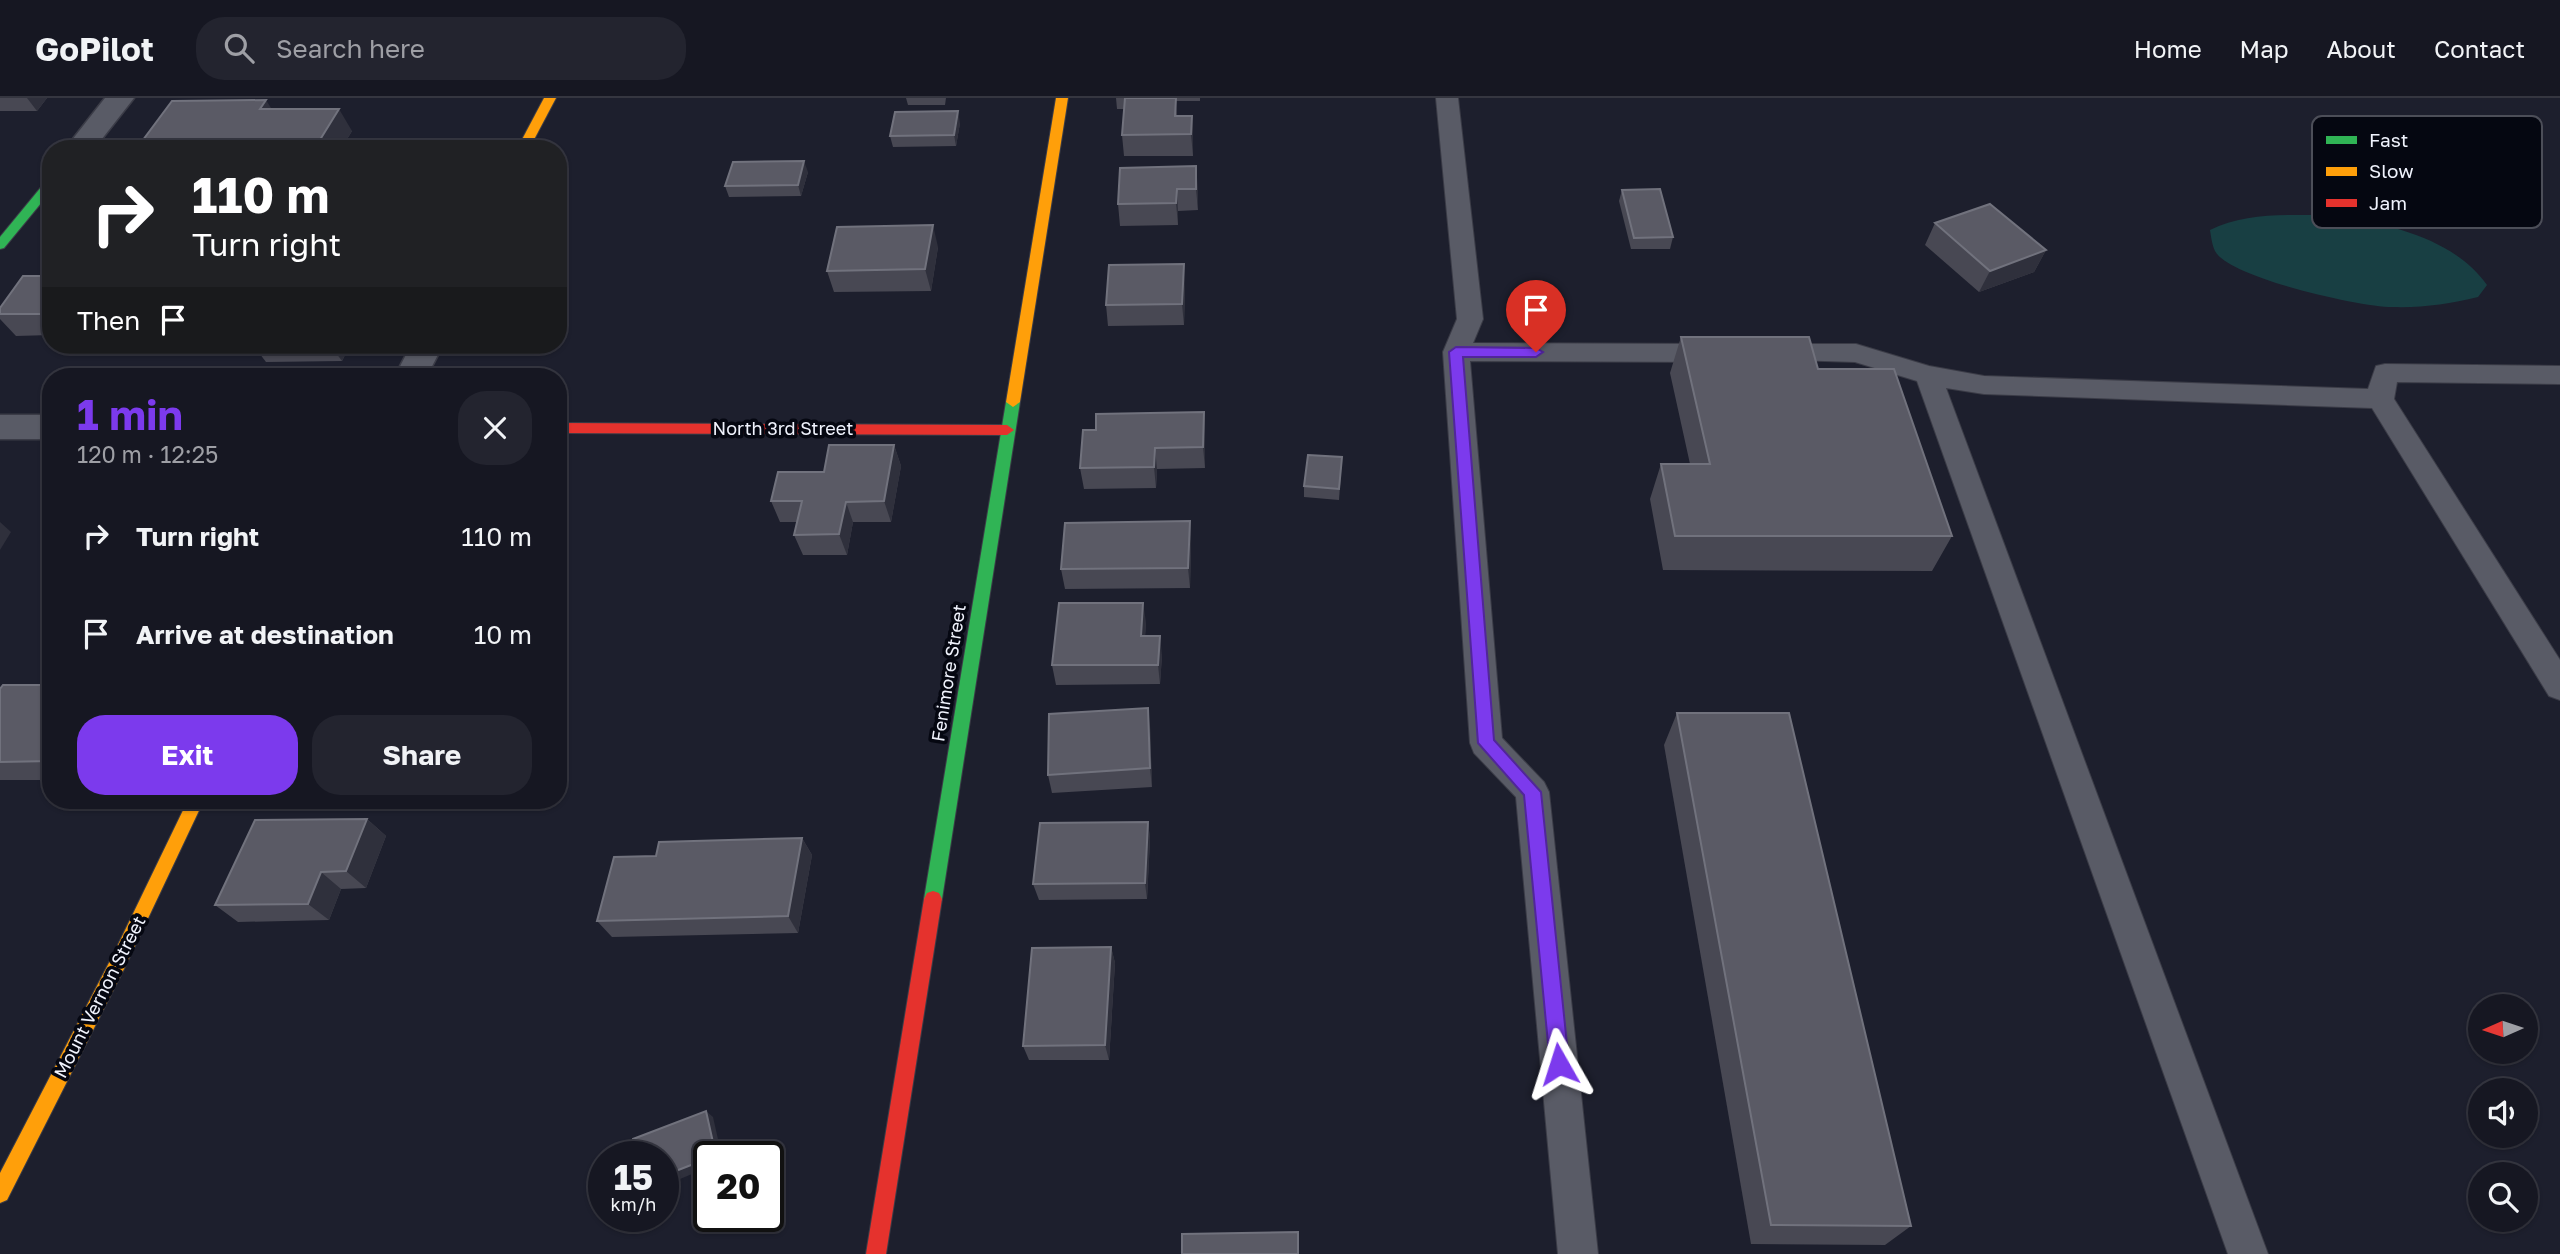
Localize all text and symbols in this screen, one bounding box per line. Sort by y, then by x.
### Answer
search box [196,17,686,80]
text: GoPilot [35,29,154,68]
icon: search [220,29,258,67]
text: Search here [276,33,425,64]
text: Home [2134,34,2202,63]
text: Map [2240,34,2289,63]
text: About [2327,34,2396,63]
text: Contact [2434,34,2525,63]
legend [2312,116,2542,228]
text: Fast [2369,128,2408,151]
text: Slow [2369,159,2414,182]
text: 110 m [192,165,329,224]
icon: right [77,168,168,259]
text: Jam [2369,191,2407,214]
text: Turn right [192,225,341,263]
pin [1506,280,1566,352]
icon: arrive [1517,291,1555,329]
icon: arrive [154,301,192,339]
text: Then [77,305,140,336]
text: 1 min [77,389,183,439]
button: close [458,391,532,465]
street label: North 3rd Street [713,417,853,439]
text: 120 m · 12:25 [77,440,218,468]
icon: right [77,517,115,555]
text: Turn right [136,521,259,552]
text: 110 m [461,521,532,552]
street label: Fenimore Street [926,603,970,743]
icon: arrive [77,615,115,653]
text: Arrive at destination [136,619,394,650]
text: 10 m [474,619,532,650]
button: Exit [77,715,298,795]
button: Share [312,715,532,795]
street label: Mount Vernon Street [49,912,150,1081]
north arrow [2468,994,2538,1064]
map controls [2468,994,2538,1232]
position arrow [1522,1027,1596,1101]
button: sound [2468,1078,2538,1148]
speed limit sign: 20 [693,1141,784,1232]
text: 15 [614,1156,653,1198]
button: search [2468,1162,2538,1232]
text: km/h [611,1193,656,1215]

